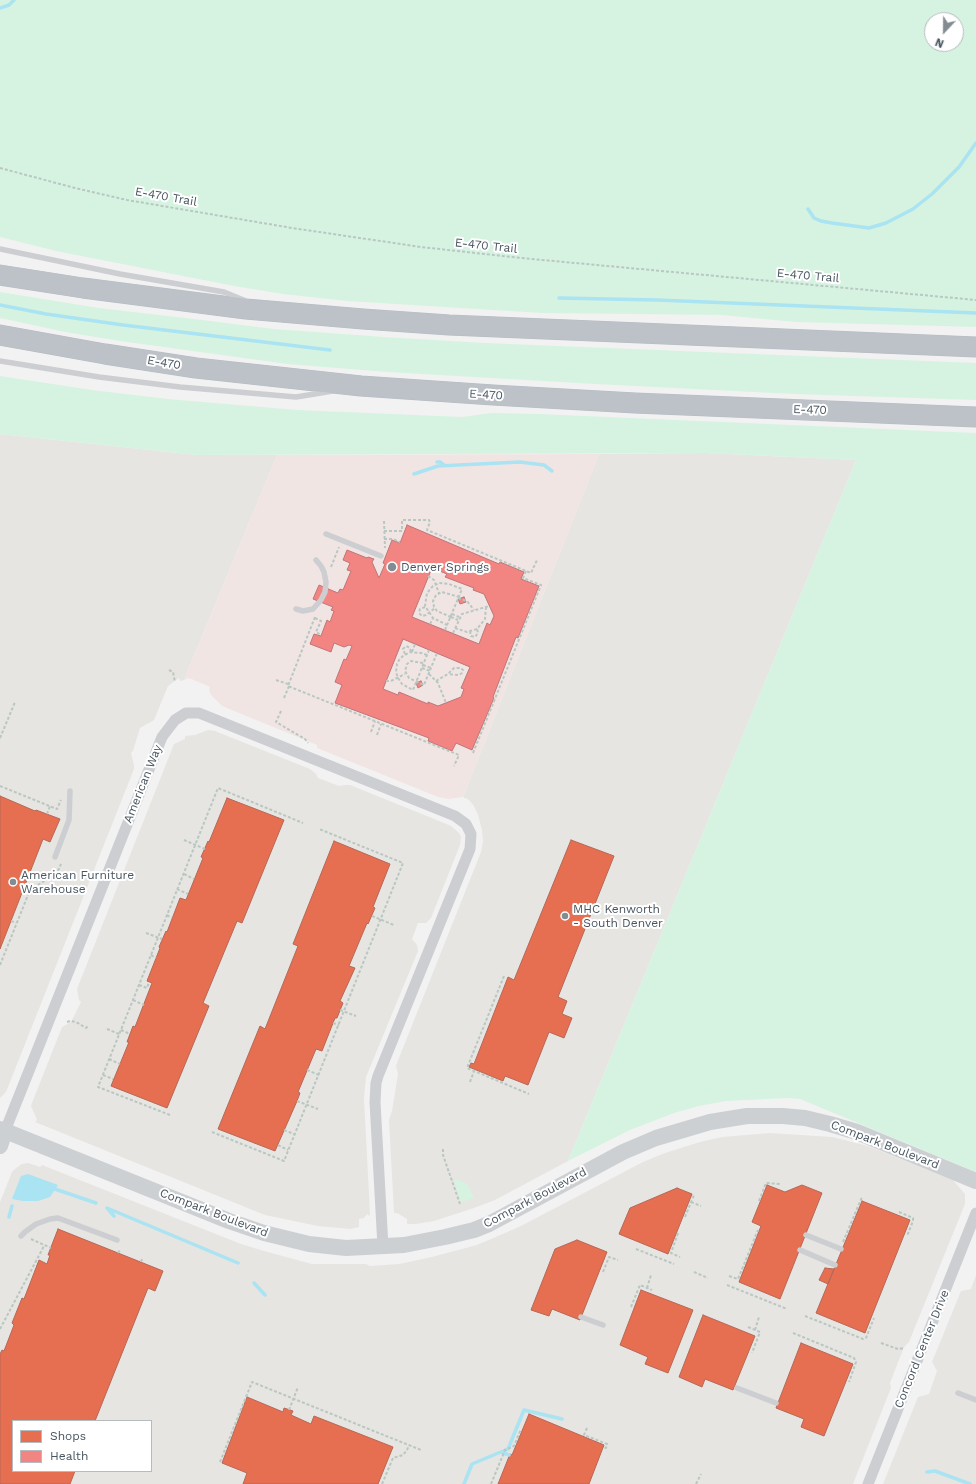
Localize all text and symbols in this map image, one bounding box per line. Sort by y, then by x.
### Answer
north arrow [924,12,964,52]
text: N [933,35,946,50]
street label: E-470 Trail [134,184,198,210]
street label: E-470 Trail [454,236,518,256]
street label: E-470 Trail [776,266,840,286]
street label: E-470 [146,353,182,373]
street label: E-470 [469,387,503,403]
street label: E-470 [793,402,827,418]
place label: Denver Springs [401,560,489,574]
marker: Denver Springs [386,561,398,573]
street label: American Way [121,743,165,825]
place label: American Furniture Warehouse [21,868,134,896]
marker: American Furniture Warehouse [8,877,18,887]
place label: MHC Kenworth - South Denver [573,902,663,930]
marker: MHC Kenworth - South Denver [560,911,570,921]
street label: Compark Boulevard [829,1118,941,1172]
street label: Compark Boulevard [481,1165,589,1231]
street label: Compark Boulevard [158,1186,270,1240]
street label: Concord Center Drive [892,1288,952,1410]
legend [12,1420,152,1472]
text: Shops [50,1429,86,1443]
text: Health [50,1449,88,1463]

